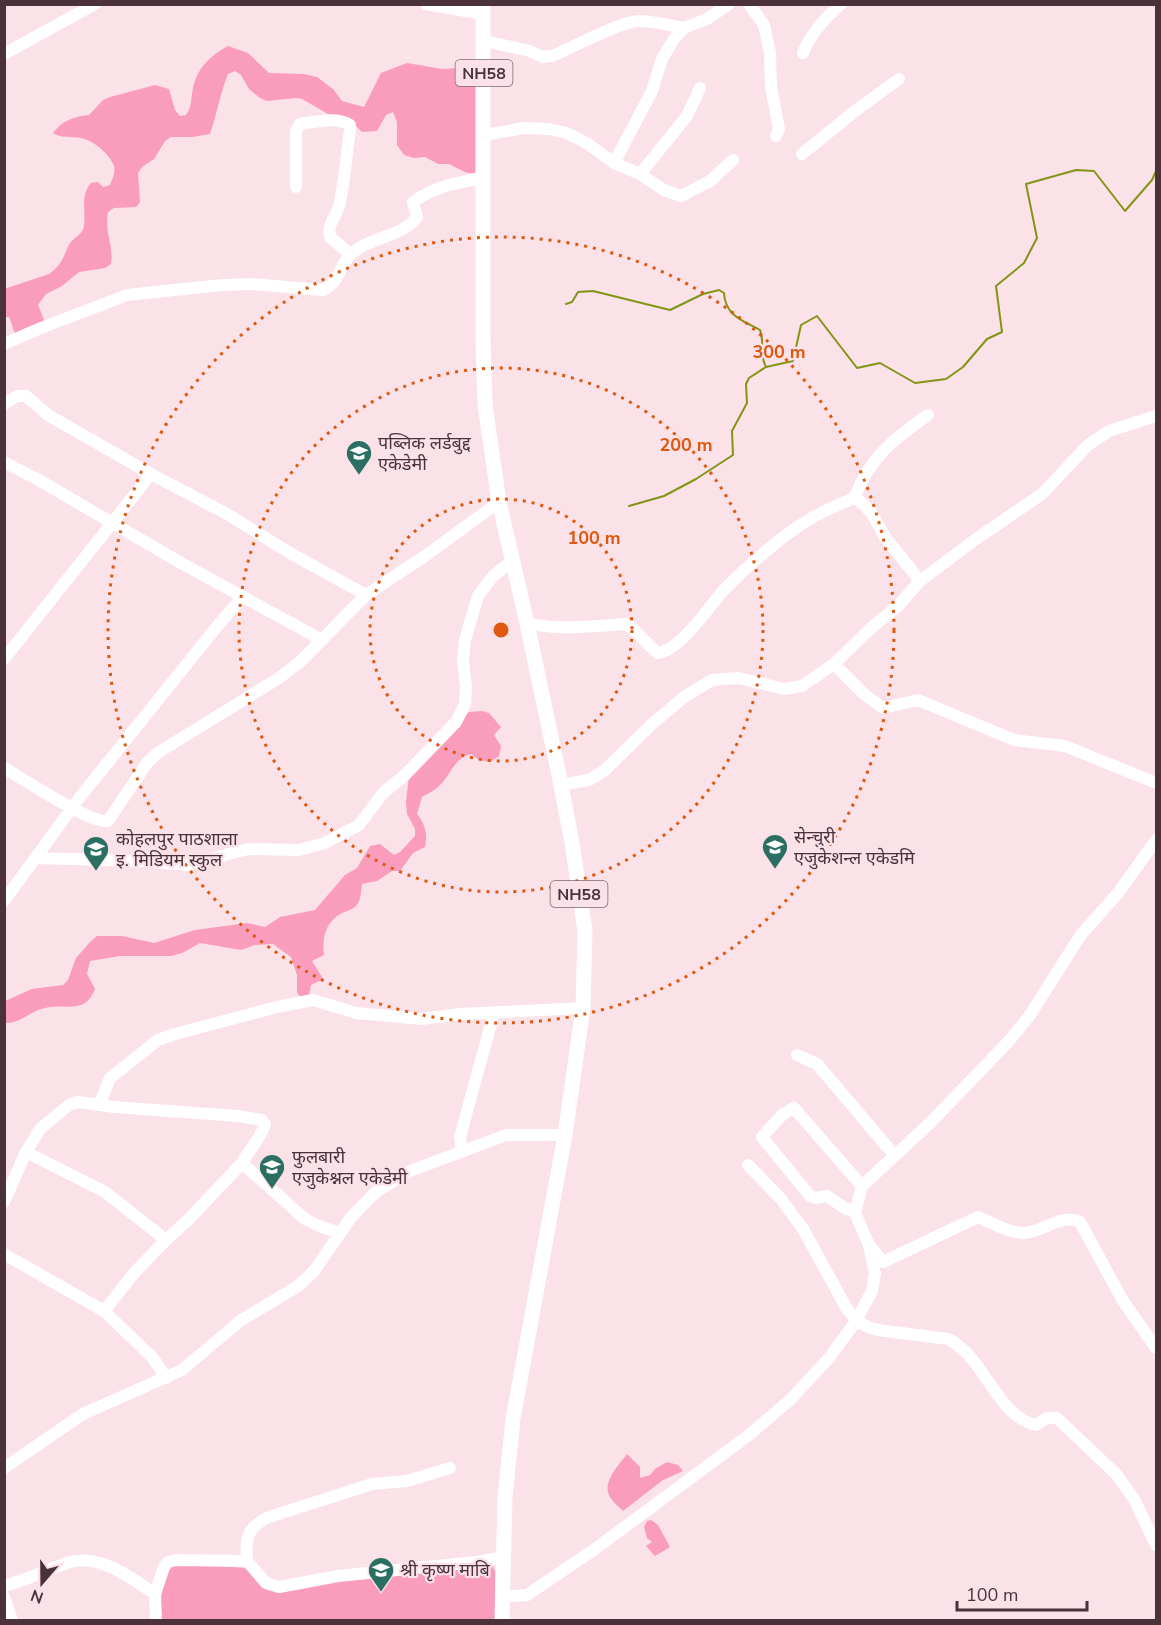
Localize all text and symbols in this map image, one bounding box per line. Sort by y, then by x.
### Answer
road number: NH58 [456,60,512,86]
text: 300 m [752,340,806,364]
place label: पब्लिक लर्डबुद्द एकेडेमी [378,431,471,476]
text: 200 m [659,433,713,457]
school or university icon: पब्लिक लर्डबुद्द एकेडेमी [344,438,374,476]
text: 100 m [567,526,621,550]
centre of rings [491,620,511,640]
place label: सेन्चुरी एजुकेशन्ल एकेडमि [794,825,916,870]
place label: कोहलपुर पाठशाला इ. मिडियम स्कुल [116,827,238,872]
school or university icon: सेन्चुरी एजुकेशन्ल एकेडमि [760,832,790,870]
school or university icon: कोहलपुर पाठशाला इ. मिडियम स्कुल [81,834,111,872]
road number: NH58 [550,881,608,907]
place label: फुलबारी एजुकेश्नल एकेडेमी [292,1145,408,1190]
school or university icon: फुलबारी एजुकेश्नल एकेडेमी [257,1152,287,1190]
north arrow [12,1553,72,1613]
school or university icon: श्री कृष्ण माबि [366,1555,396,1593]
place label: श्री कृष्ण माबि [400,1558,490,1582]
scale bar [957,1574,1088,1612]
text: 100 m [966,1583,1018,1607]
text: N [28,1584,47,1609]

